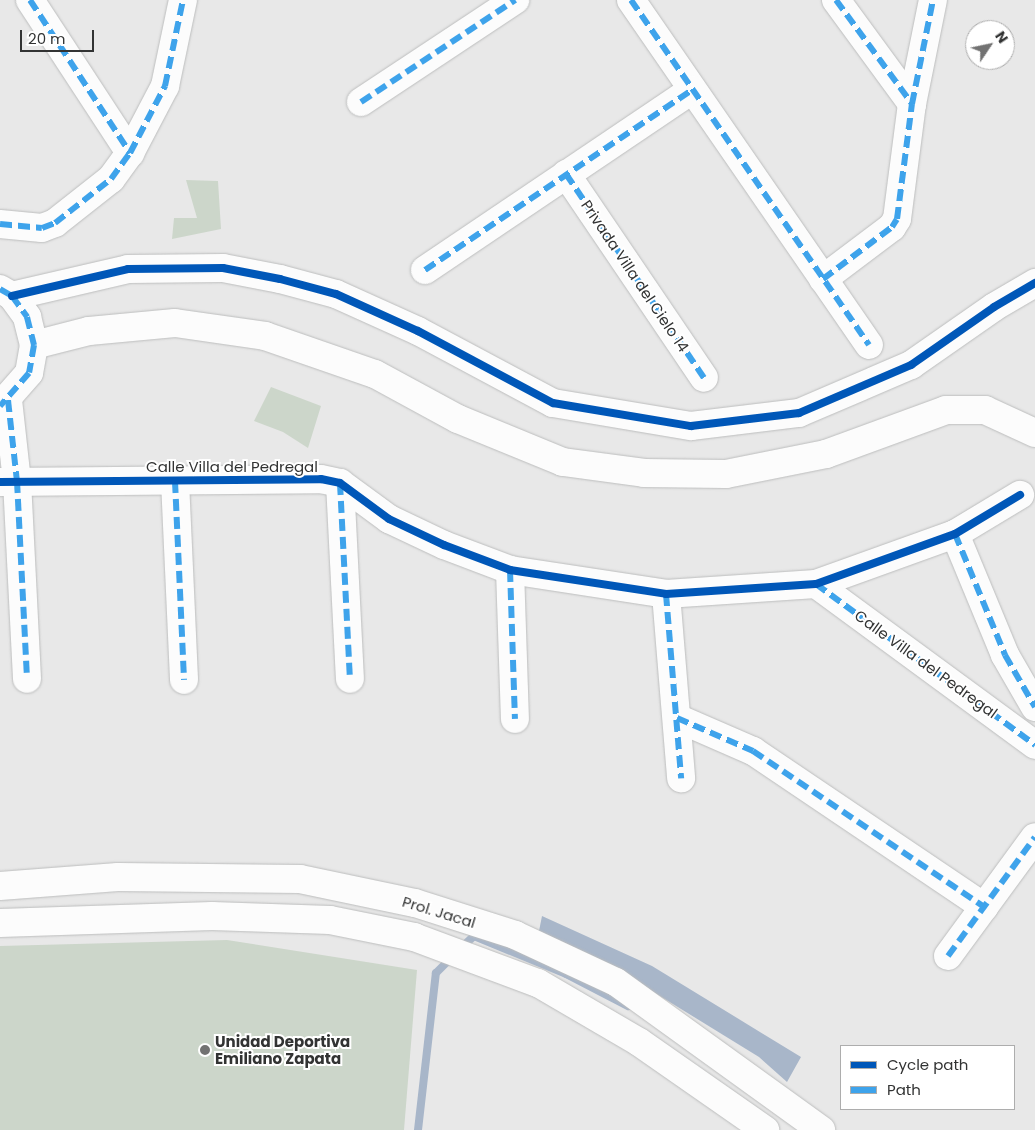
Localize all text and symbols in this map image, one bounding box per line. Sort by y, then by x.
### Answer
scale bar [22,20,96,52]
north arrow [965,20,1015,70]
text: N [990,27,1013,47]
text: 20 m [28,28,66,49]
street label: Privada Villa del Cielo 14 [577,197,693,355]
street label: Calle Villa del Pedregal [146,458,318,476]
street label: Calle Villa del Pedregal [851,606,1001,722]
street label: Prol. Jacal [400,892,478,932]
place label: Unidad Deportiva Emiliano Zapata [215,1032,350,1067]
marker: Unidad Deportiva Emiliano Zapata [199,1044,211,1056]
legend [840,1045,1015,1110]
text: Cycle path [887,1054,968,1075]
text: Path [887,1079,921,1100]

